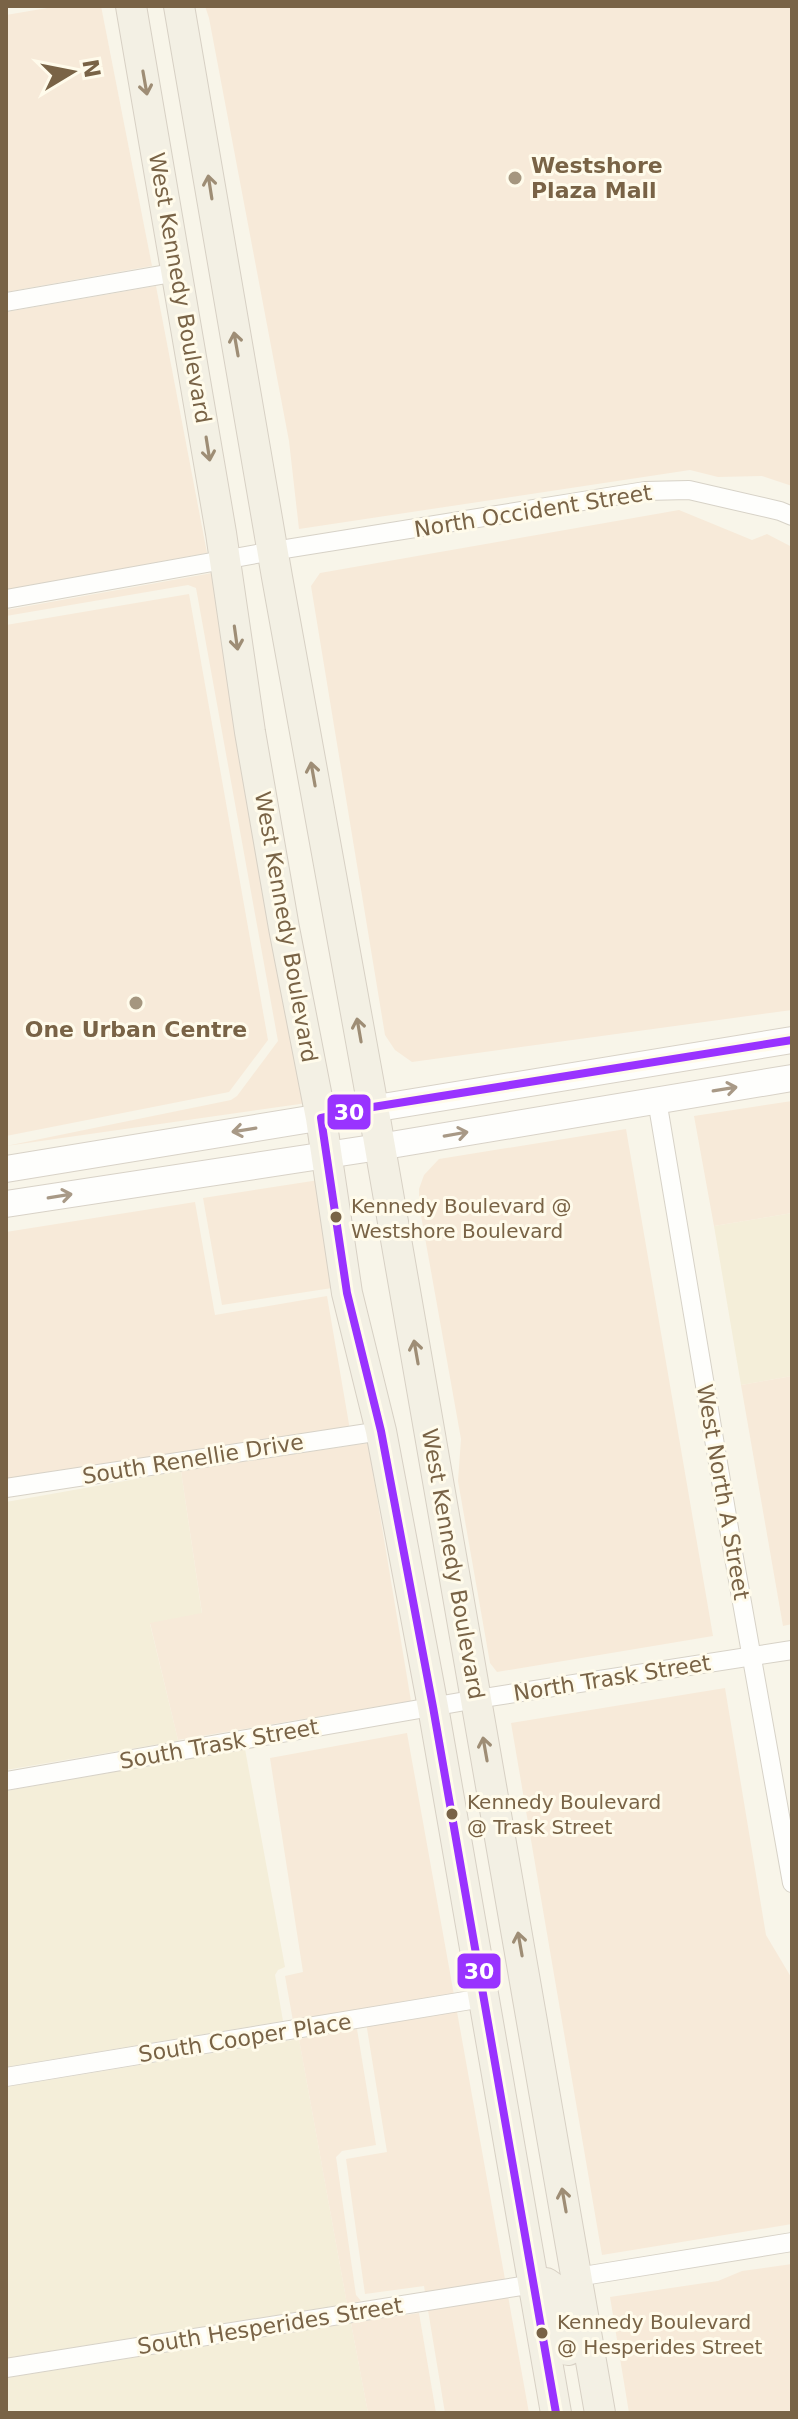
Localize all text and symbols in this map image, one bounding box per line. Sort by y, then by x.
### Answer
north arrow [32,32,112,112]
text: N [77,57,105,80]
one-way arrow [138,70,153,95]
street label: West Kennedy Boulevard [144,151,216,425]
place label: Westshore Plaza Mall [531,153,663,203]
marker: Westshore Plaza Mall [506,169,524,187]
one-way arrow [201,175,216,201]
one-way arrow [228,332,243,358]
one-way arrow [201,436,216,462]
street label: North Occident Street [412,480,654,542]
one-way arrow [229,624,244,650]
one-way arrow [304,762,319,788]
street label: West Kennedy Boulevard [250,790,322,1064]
marker: One Urban Centre [127,994,145,1012]
place label: One Urban Centre [25,1017,247,1042]
one-way arrow [351,1018,366,1043]
one-way arrow [712,1081,737,1096]
line badge: 30 [326,1093,372,1131]
text: 30 [334,1100,364,1125]
one-way arrow [232,1124,258,1139]
one-way arrow [443,1126,469,1141]
one-way arrow [47,1188,72,1203]
place label: Kennedy Boulevard @ Westshore Boulevard [351,1194,571,1243]
marker: Kennedy Boulevard @ Westshore Boulevard [328,1209,344,1225]
one-way arrow [407,1340,422,1365]
street label: West North A Street [692,1382,754,1602]
street label: West Kennedy Boulevard [417,1427,489,1701]
street label: South Renellie Drive [81,1429,305,1489]
street label: North Trask Street [512,1650,713,1706]
street label: South Trask Street [118,1714,321,1774]
one-way arrow [477,1737,492,1762]
place label: Kennedy Boulevard @ Trask Street [467,1790,661,1839]
marker: Kennedy Boulevard @ Trask Street [444,1806,460,1822]
one-way arrow [511,1932,526,1957]
line badge: 30 [456,1952,502,1990]
text: 30 [464,1959,494,1984]
street label: South Cooper Place [137,2009,353,2067]
one-way arrow [555,2188,570,2214]
street label: South Hesperides Street [136,2293,405,2359]
place label: Kennedy Boulevard @ Hesperides Street [557,2310,763,2359]
marker: Kennedy Boulevard @ Hesperides Street [534,2325,550,2341]

